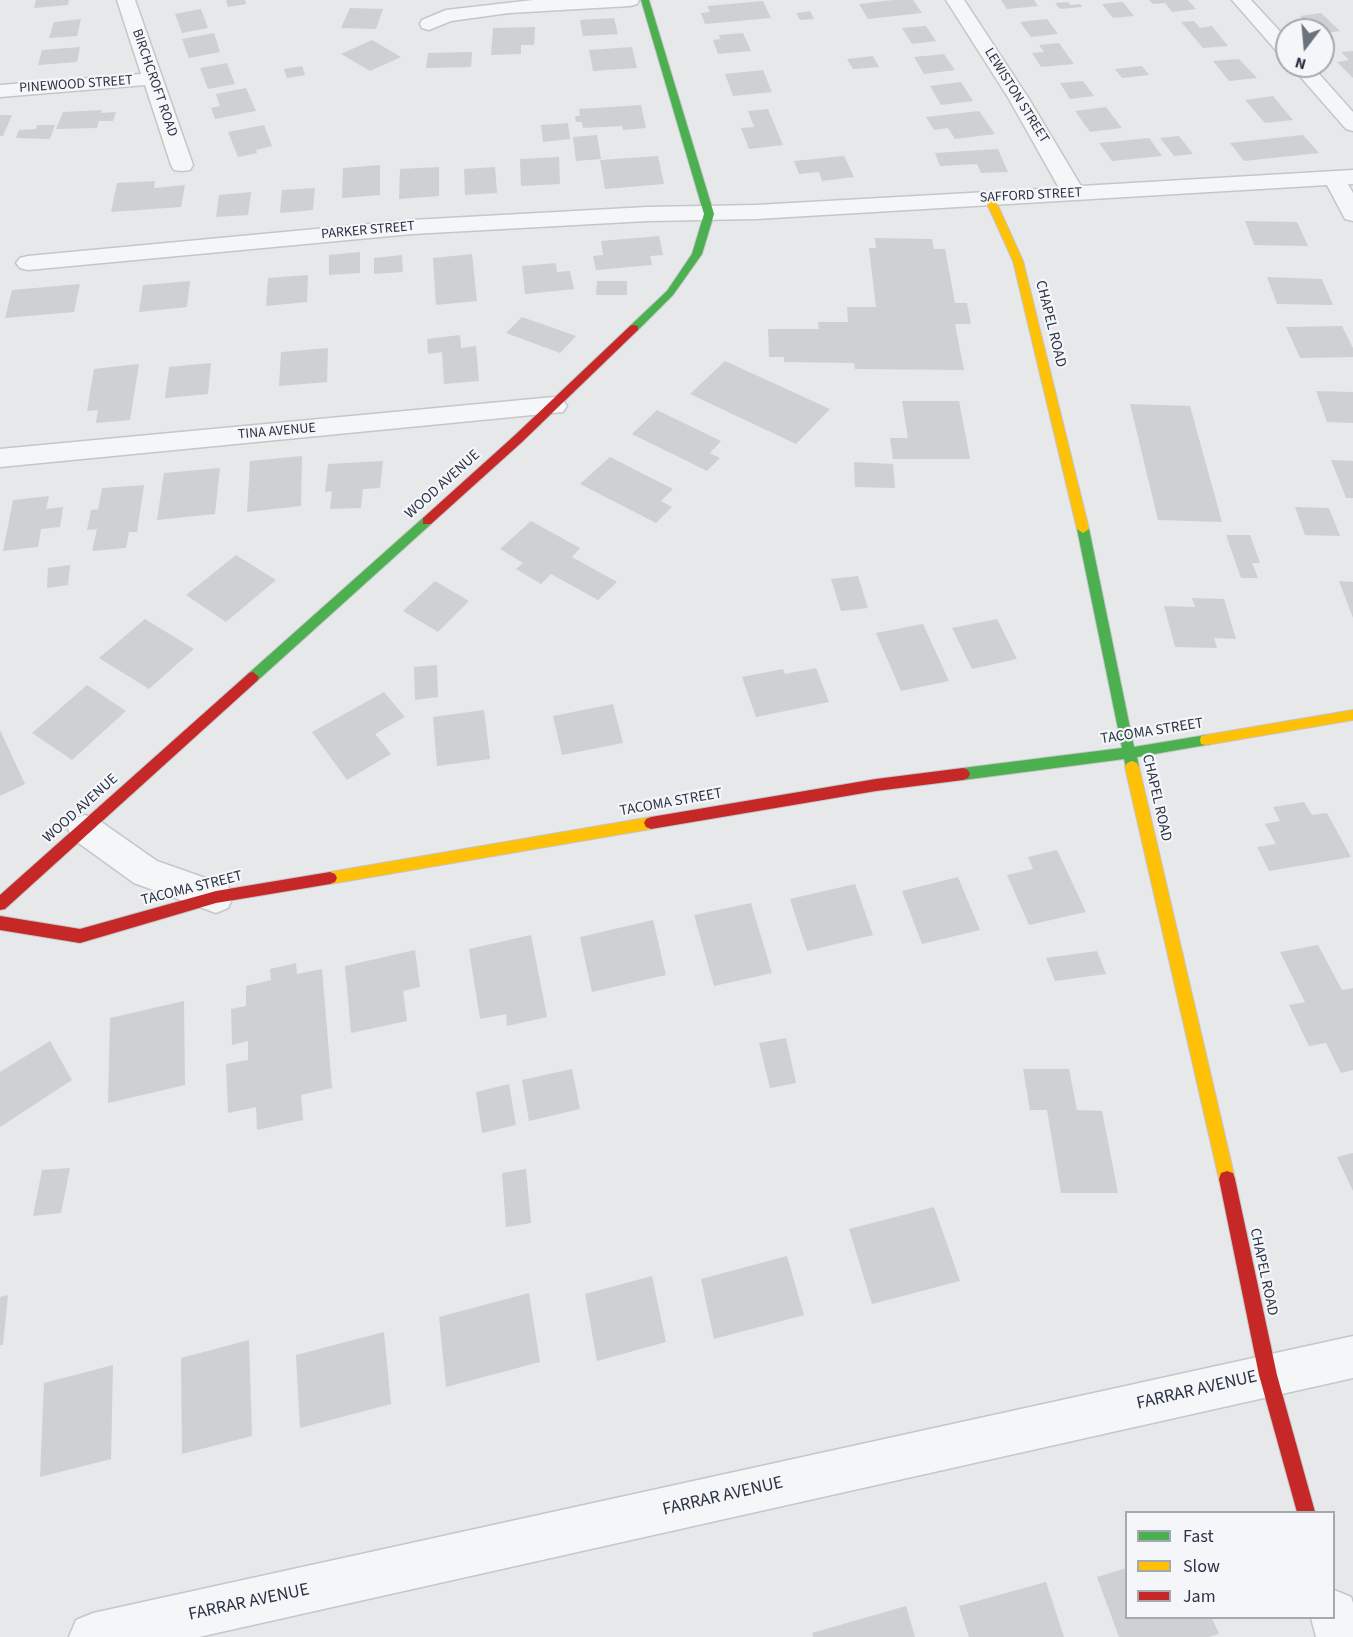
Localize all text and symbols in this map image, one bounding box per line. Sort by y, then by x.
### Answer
north arrow [1275,18,1335,78]
street label: BIRCHCROFT ROAD [128,27,180,139]
street label: LEWISTON STREET [980,45,1052,147]
text: N [1292,51,1309,75]
street label: PINEWOOD STREET [19,73,133,97]
street label: SAFFORD STREET [979,185,1083,207]
street label: PARKER STREET [320,219,416,243]
street label: CHAPEL ROAD [1031,279,1069,369]
street label: TINA AVENUE [237,420,317,444]
street label: WOOD AVENUE [402,447,484,523]
street label: TACOMA STREET [1099,715,1205,749]
street label: CHAPEL ROAD [1137,753,1175,843]
street label: WOOD AVENUE [40,771,122,847]
street label: TACOMA STREET [618,785,724,821]
street label: TACOMA STREET [140,868,244,910]
street label: CHAPEL ROAD [1245,1227,1281,1317]
street label: FARRAR AVENUE [1135,1367,1259,1415]
street label: FARRAR AVENUE [661,1473,785,1521]
legend [1125,1511,1335,1619]
text: Fast [1183,1524,1214,1549]
text: Slow [1183,1554,1220,1579]
street label: FARRAR AVENUE [187,1580,311,1626]
text: Jam [1183,1584,1216,1609]

